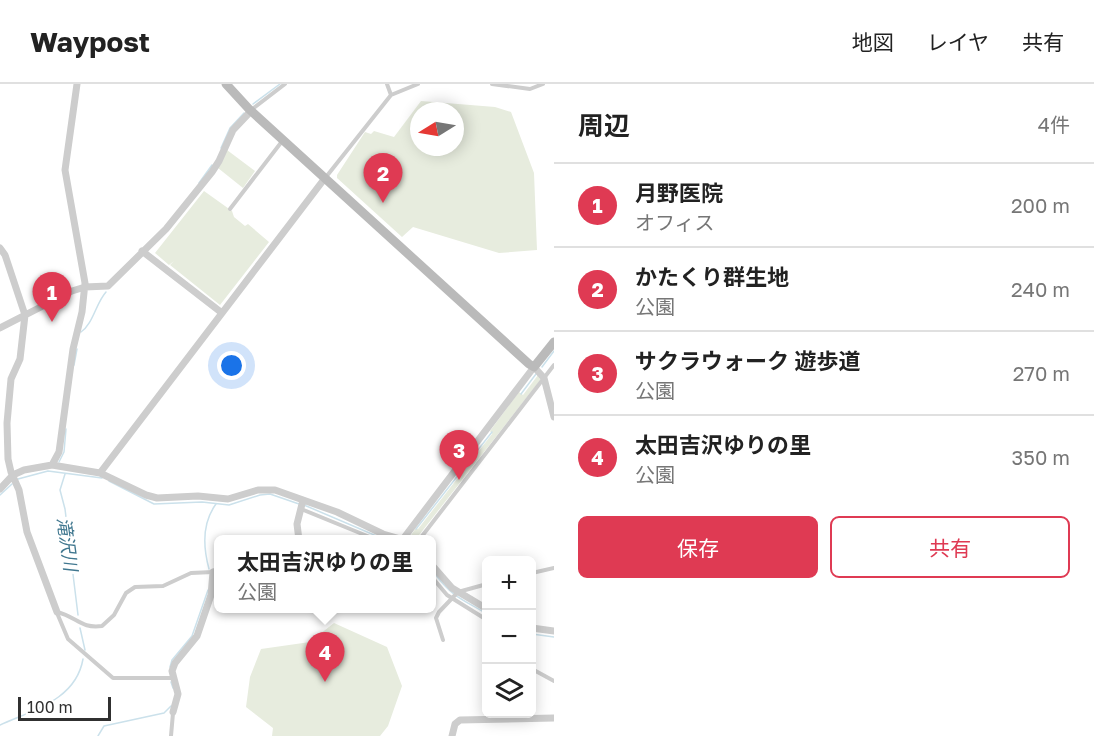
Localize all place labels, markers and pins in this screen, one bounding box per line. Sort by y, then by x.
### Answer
pin: 2 [364,154,403,203]
pin: 1 [32,272,72,322]
pin: 3 [440,430,478,480]
pin: 4 [306,632,344,682]

